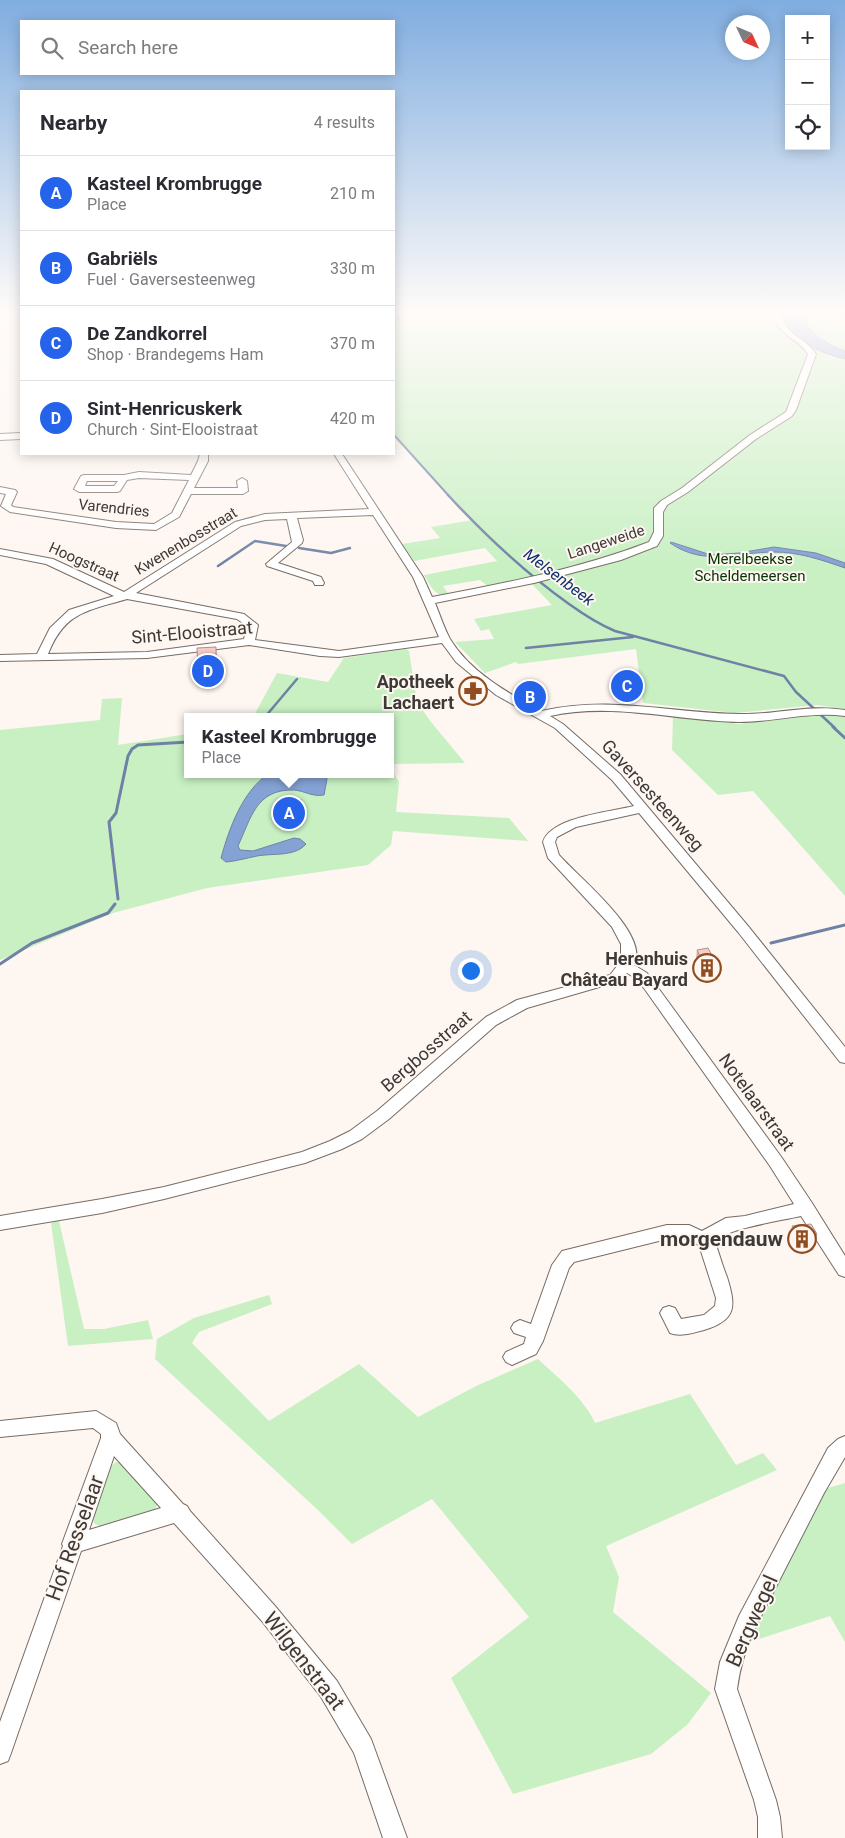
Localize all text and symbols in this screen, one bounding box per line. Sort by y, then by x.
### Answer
north arrow [725,15,770,60]
map controls [785,15,830,150]
button: + [785,15,830,60]
search box [20,20,395,75]
icon: search [38,34,66,62]
text: Search here [78,36,178,59]
button: − [785,60,830,105]
button: locate [785,105,830,150]
text: Nearby [40,111,107,135]
text: 4 results [314,113,375,132]
text: Kasteel Krombrugge [87,172,262,195]
text: A [51,184,61,203]
text: 210 m [330,184,375,203]
text: Place [87,195,127,214]
text: Gabriëls [87,247,158,270]
text: B [51,259,61,278]
text: 330 m [330,259,375,278]
text: Fuel · Gaversesteenweg [87,270,256,289]
text: De Zandkorrel [87,322,207,345]
text: C [51,334,61,353]
text: 370 m [330,334,375,353]
text: Shop · Brandegems Ham [87,345,264,364]
text: Sint-Henricuskerk [87,397,242,420]
text: D [51,409,61,428]
text: 420 m [330,409,375,428]
text: Church · Sint-Elooistraat [87,420,258,439]
street label: Varendries [78,495,150,521]
street label: Kwenenbosstraat [132,503,240,579]
street label: Langeweide [565,521,647,563]
street label: Hoogstraat [46,539,122,585]
water label: Melsenbeek [520,544,599,610]
park label: Merelbeekse Scheldemeersen [694,550,806,585]
street label: Sint-Elooistraat [130,616,254,648]
pin: D [192,652,224,690]
pin: C [611,667,643,705]
place label: Apotheek Lachaert [377,671,454,713]
pharmacy icon: Apotheek Lachaert [458,676,488,706]
pin: B [514,678,546,716]
popup [184,713,394,778]
text: Kasteel Krombrugge [202,725,376,748]
street label: Gaversesteenweg [598,735,708,855]
text: Place [202,748,241,767]
pin: A [273,794,305,832]
place label: Herenhuis Château Bayard [560,948,688,990]
building icon: Herenhuis Château Bayard [692,953,722,983]
your location [458,958,484,984]
street label: Bergbosstraat [377,1006,476,1096]
street label: Notelaarstraat [715,1049,799,1155]
building icon: morgendauw [787,1224,817,1254]
place label: morgendauw [660,1227,784,1251]
street label: Hof Resselaar [41,1472,109,1604]
street label: Bergwegel [721,1571,783,1671]
street label: Wilgenstraat [258,1607,350,1715]

